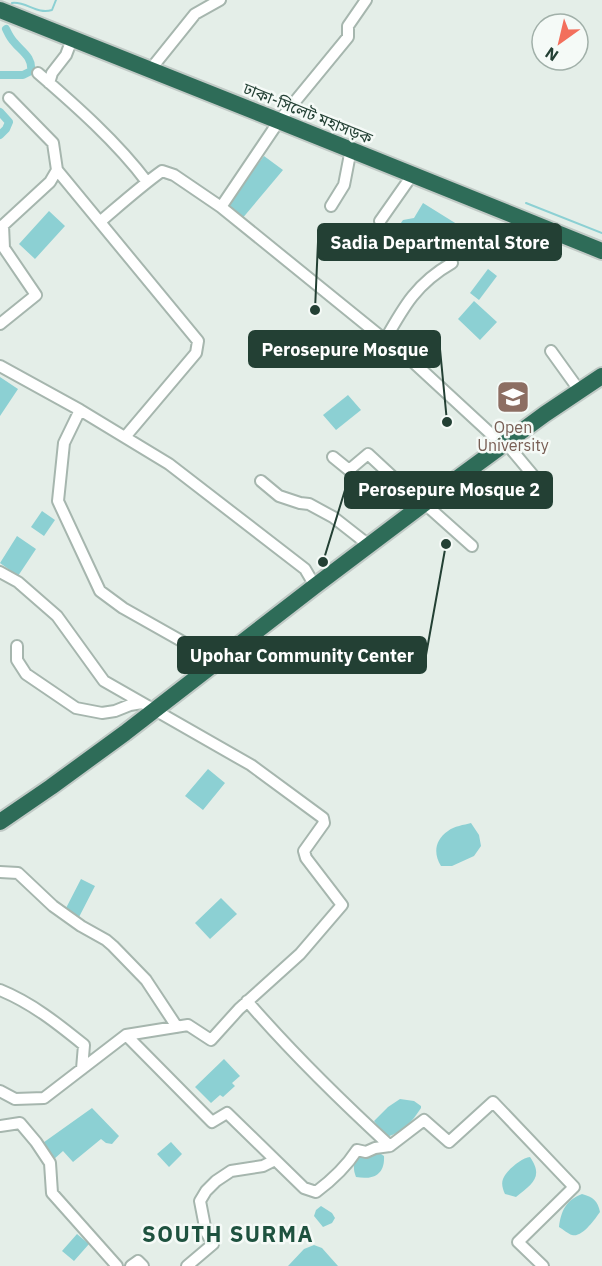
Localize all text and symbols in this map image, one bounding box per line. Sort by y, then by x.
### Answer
north arrow [530,12,590,72]
text: N [541,43,562,66]
street label: ঢাকা-সিলেট মহাসড়ক [240,78,377,148]
callout: Sadia Departmental Store [318,224,561,260]
text: Sadia Departmental Store [330,231,550,254]
callout: Perosepure Mosque [249,331,440,367]
text: Perosepure Mosque [261,338,429,361]
school or university icon: Open University [495,379,531,415]
place label: Open University [477,417,549,455]
callout: Perosepure Mosque 2 [345,472,552,508]
text: Perosepure Mosque 2 [358,478,540,501]
callout: Upohar Community Center [178,637,426,673]
text: Upohar Community Center [190,644,414,667]
district label: SOUTH SURMA [142,1219,314,1248]

